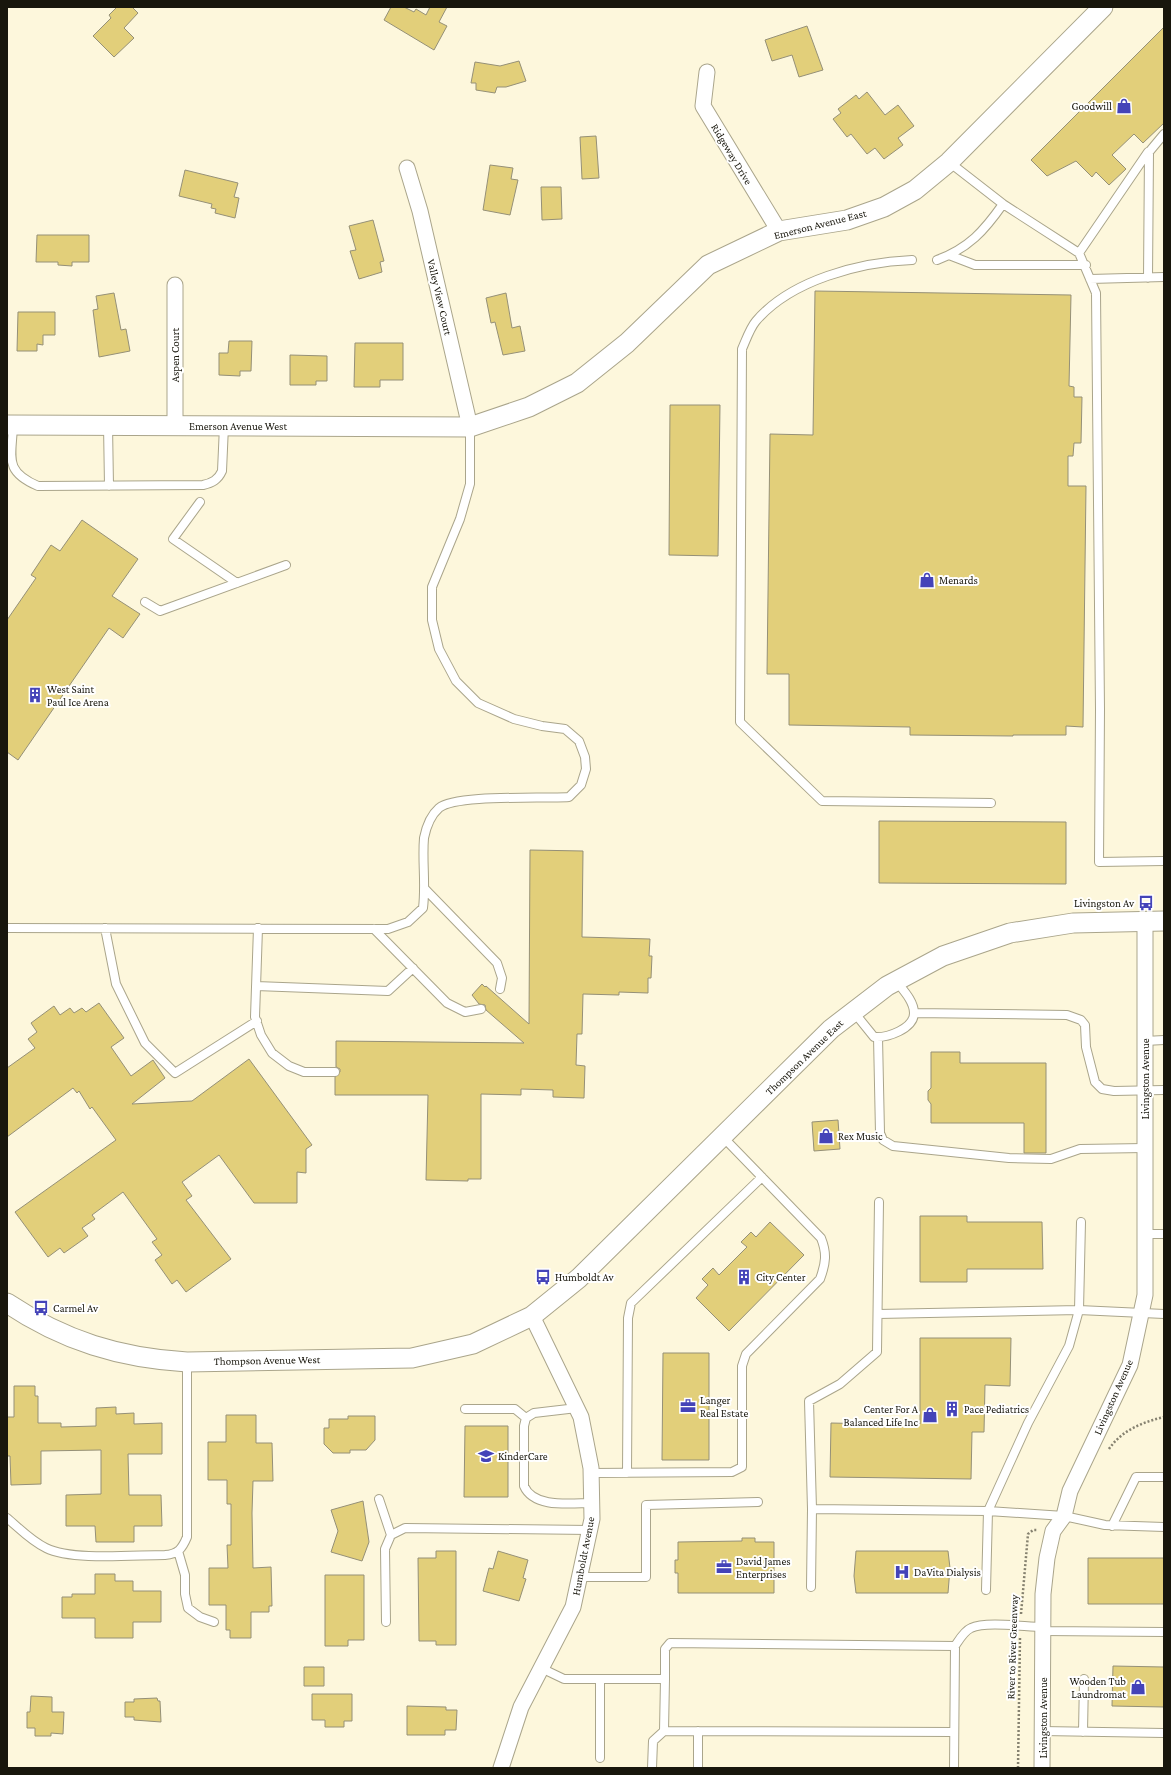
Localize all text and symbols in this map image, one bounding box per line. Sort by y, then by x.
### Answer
shop icon: Goodwill [1115,97,1133,115]
place label: Goodwill [1072,100,1112,112]
street label: Ridgeway Drive [708,121,755,187]
street label: Emerson Avenue East [773,207,868,241]
street label: Valley View Court [424,258,455,337]
street label: Aspen Court [169,327,182,382]
street label: Emerson Avenue West [189,420,287,432]
shop icon: Menards [918,571,936,589]
place label: Menards [939,574,978,586]
place label: West Saint Paul Ice Arena [47,683,109,708]
building icon: West Saint Paul Ice Arena [26,686,44,704]
bus stop icon: Livingston Av [1137,894,1155,912]
place label: Livingston Av [1074,897,1135,910]
street label: Thompson Avenue East [763,1017,846,1098]
street label: Livingston Avenue [1139,1038,1152,1120]
shop icon: Rex Music [817,1127,835,1145]
place label: Rex Music [838,1130,883,1142]
bus stop icon: Humboldt Av [534,1268,552,1286]
building icon: City Center [735,1268,753,1286]
place label: Humboldt Av [555,1271,614,1283]
place label: City Center [756,1271,806,1284]
bus stop icon: Carmel Av [32,1299,50,1317]
place label: Carmel Av [53,1302,99,1314]
street label: Thompson Avenue West [214,1353,321,1368]
street label: Livingston Avenue [1091,1357,1136,1437]
place label: Langer Real Estate [700,1394,748,1419]
office icon: Langer Real Estate [679,1397,697,1415]
building icon: Pace Pediatrics [943,1400,961,1418]
place label: Center For A Balanced Life Inc [844,1403,919,1428]
place label: Pace Pediatrics [964,1403,1029,1415]
shop icon: Center For A Balanced Life Inc [921,1406,939,1424]
school or university icon: KinderCare [477,1447,495,1465]
place label: KinderCare [498,1450,548,1462]
street label: Humboldt Avenue [569,1516,597,1596]
place label: David James Enterprises [736,1555,791,1581]
office icon: David James Enterprises [715,1558,733,1576]
hospital icon: DaVita Dialysis [893,1563,911,1581]
place label: DaVita Dialysis [914,1566,981,1579]
street label: River to River Greenway [1004,1593,1021,1700]
place label: Wooden Tub Laundromat [1069,1675,1126,1700]
street label: Livingston Avenue [1037,1677,1050,1759]
shop icon: Wooden Tub Laundromat [1129,1678,1147,1696]

